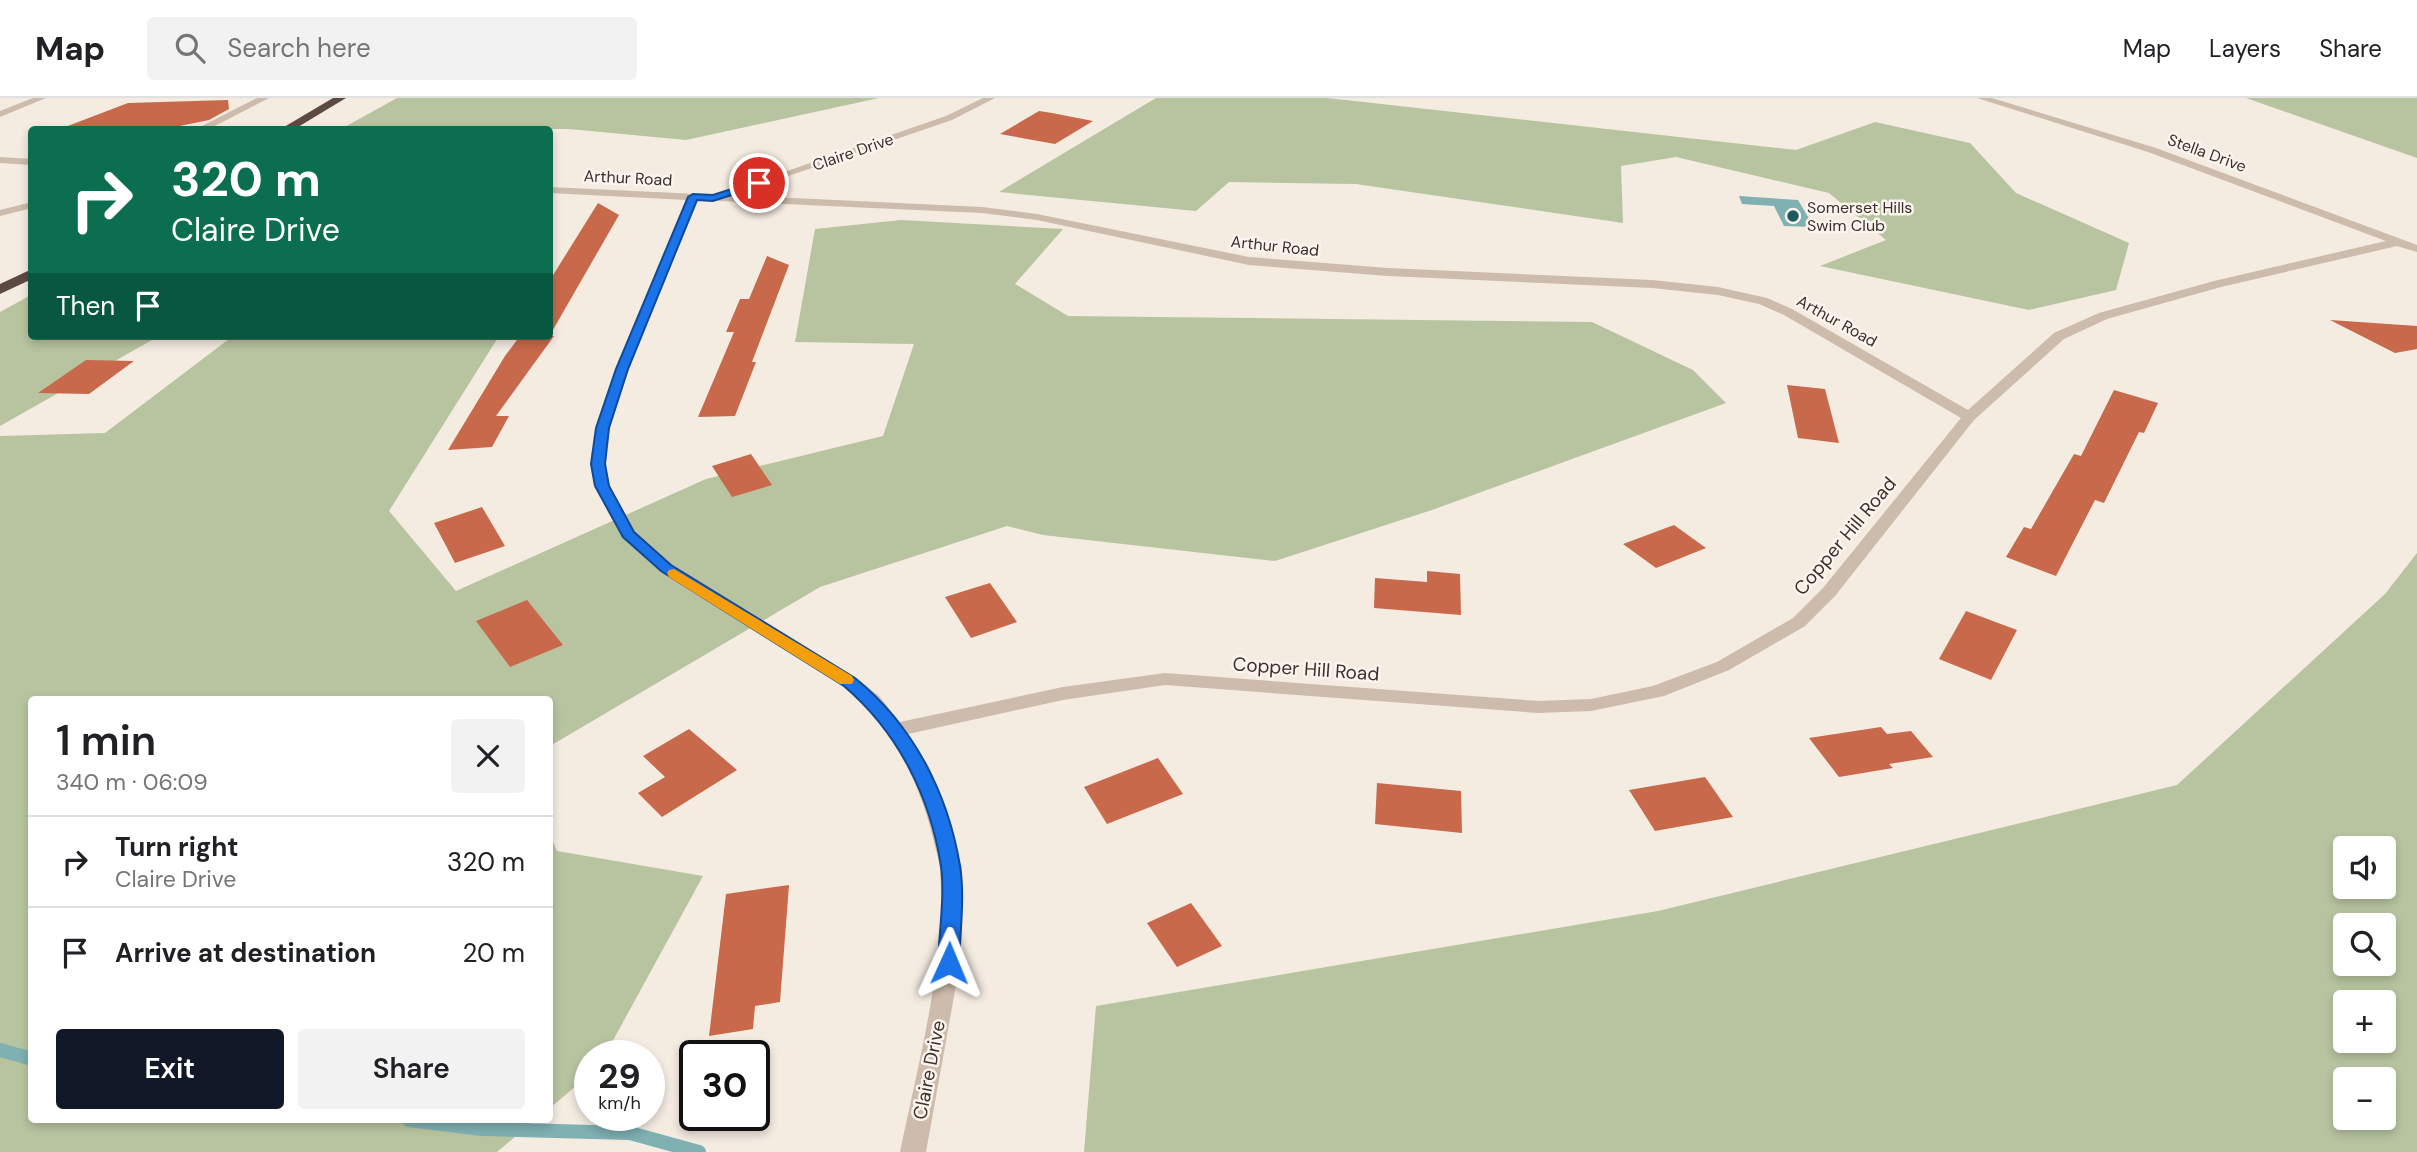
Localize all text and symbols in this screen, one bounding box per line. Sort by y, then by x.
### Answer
search box [147,17,637,80]
text: Map [35,27,105,70]
icon: search [171,29,209,67]
text: Search here [227,31,371,65]
text: Map [2123,33,2171,64]
text: Layers [2209,33,2281,64]
text: Share [2319,33,2382,64]
street label: Claire Drive [810,128,896,176]
street label: Stella Drive [2165,129,2249,177]
text: 320 m [171,147,321,211]
pin [729,153,789,213]
icon: right [56,154,147,245]
icon: arrive [740,164,778,202]
street label: Arthur Road [583,165,673,191]
place label: Somerset Hills Swim Club [1807,197,1912,236]
marker: Somerset Hills Swim Club [1785,208,1801,224]
text: Claire Drive [171,209,340,251]
street label: Arthur Road [1230,231,1320,261]
icon: arrive [129,287,167,325]
text: Then [56,289,115,323]
street label: Arthur Road [1793,290,1881,352]
street label: Copper Hill Road [1788,472,1902,600]
street label: Copper Hill Road [1232,651,1380,687]
text: 1 min [56,713,156,768]
button: close [451,719,525,793]
text: 340 m · 06:09 [56,767,208,797]
text: Turn right [115,830,239,864]
map controls [2333,836,2396,1130]
button: sound [2333,836,2396,899]
icon: right [56,843,94,881]
text: 320 m [447,845,525,879]
text: Claire Drive [115,864,236,894]
button: search [2333,913,2396,976]
position arrow [912,926,986,1000]
icon: arrive [56,934,94,972]
text: Arrive at destination [115,936,376,970]
text: 20 m [462,936,525,970]
button: + [2333,990,2396,1053]
street label: Claire Drive [907,1018,951,1122]
button: Exit [56,1029,284,1109]
button: Share [298,1029,525,1109]
speed limit sign: 30 [679,1040,770,1131]
text: 29 [598,1053,641,1099]
button: − [2333,1067,2396,1130]
text: km/h [598,1091,641,1115]

